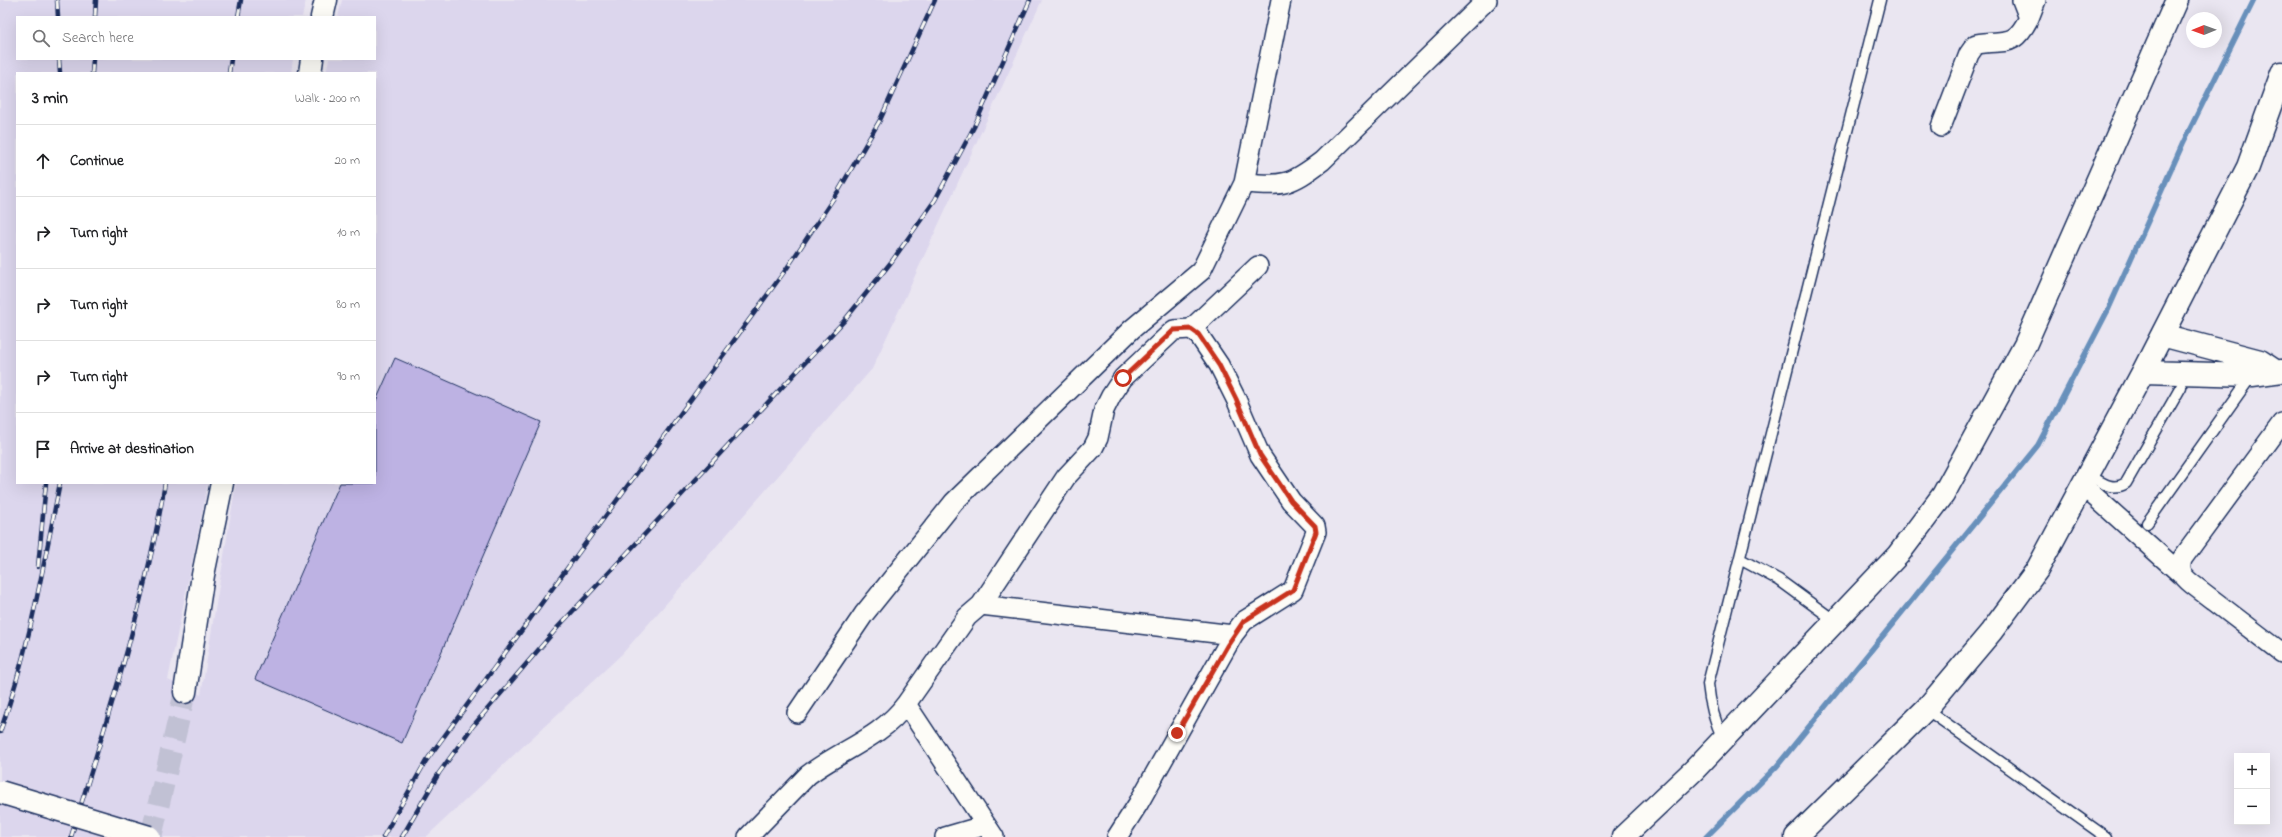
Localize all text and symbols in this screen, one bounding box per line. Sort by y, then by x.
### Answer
north arrow [2186,12,2222,48]
search box [16,16,376,60]
icon: search [30,27,52,49]
text: Search here [62,27,134,49]
text: 3 min [32,86,68,111]
text: Walk · 200 m [295,89,360,108]
icon: ahead [32,150,54,172]
text: Continue [70,150,124,172]
text: 20 m [335,151,360,170]
icon: right [32,222,54,244]
text: Turn right [70,222,128,244]
text: 10 m [337,223,360,242]
icon: right [32,294,54,316]
text: Turn right [70,294,128,316]
text: 80 m [336,295,360,314]
icon: right [32,366,54,388]
text: Turn right [70,366,128,388]
text: 90 m [337,367,360,386]
route start [1114,369,1132,387]
icon: arrive [32,438,54,460]
text: Arrive at destination [70,438,194,460]
route end [1168,724,1186,742]
map controls [2234,753,2270,825]
button: + [2234,753,2270,789]
button: − [2234,789,2270,825]

